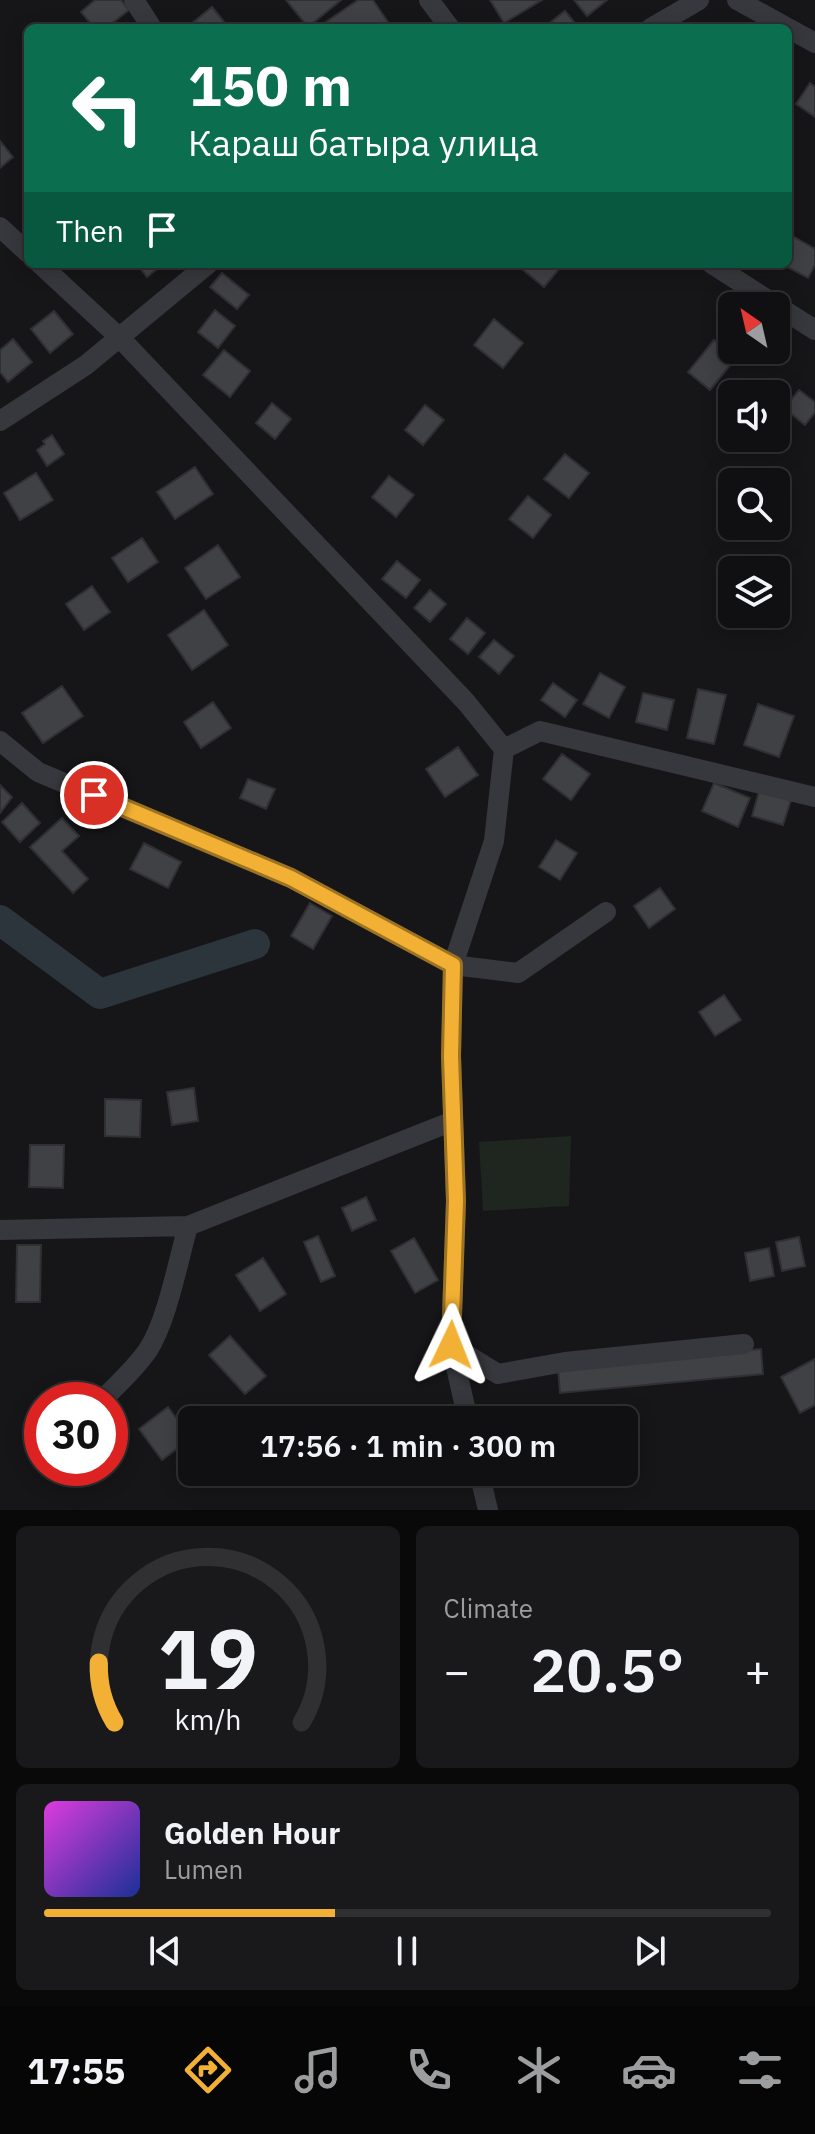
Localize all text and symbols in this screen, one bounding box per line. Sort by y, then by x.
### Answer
text: 150 m [188,49,352,121]
icon: left [56,56,160,160]
text: Караш батыра улица [188,119,538,166]
icon: arrive [140,208,184,252]
text: Then [56,211,124,250]
north arrow [718,292,790,364]
map controls [718,292,790,628]
button: sound [718,380,790,452]
button: search [718,468,790,540]
button: layers [718,556,790,628]
pin [60,761,128,829]
icon: arrive [72,773,116,817]
position arrow [409,1303,493,1387]
speed limit sign: 30 [24,1382,128,1486]
text: 17:56 · 1 min · 300 m [260,1426,556,1465]
text: Climate [444,1591,533,1625]
text: 19 [158,1604,258,1712]
text: 20.5° [530,1630,684,1709]
text: − [444,1642,470,1699]
text: + [745,1642,771,1699]
text: km/h [174,1701,241,1738]
text: Golden Hour [164,1813,340,1852]
text: Lumen [164,1852,243,1886]
icon: previous [143,1929,187,1973]
icon: pause [385,1929,429,1973]
icon: next [628,1929,672,1973]
icon: directions [180,2042,236,2098]
icon: music [290,2042,346,2098]
icon: phone [401,2042,457,2098]
icon: climate [511,2042,567,2098]
icon: car [621,2042,677,2098]
icon: filters [732,2042,788,2098]
text: 17:55 [27,2047,125,2094]

